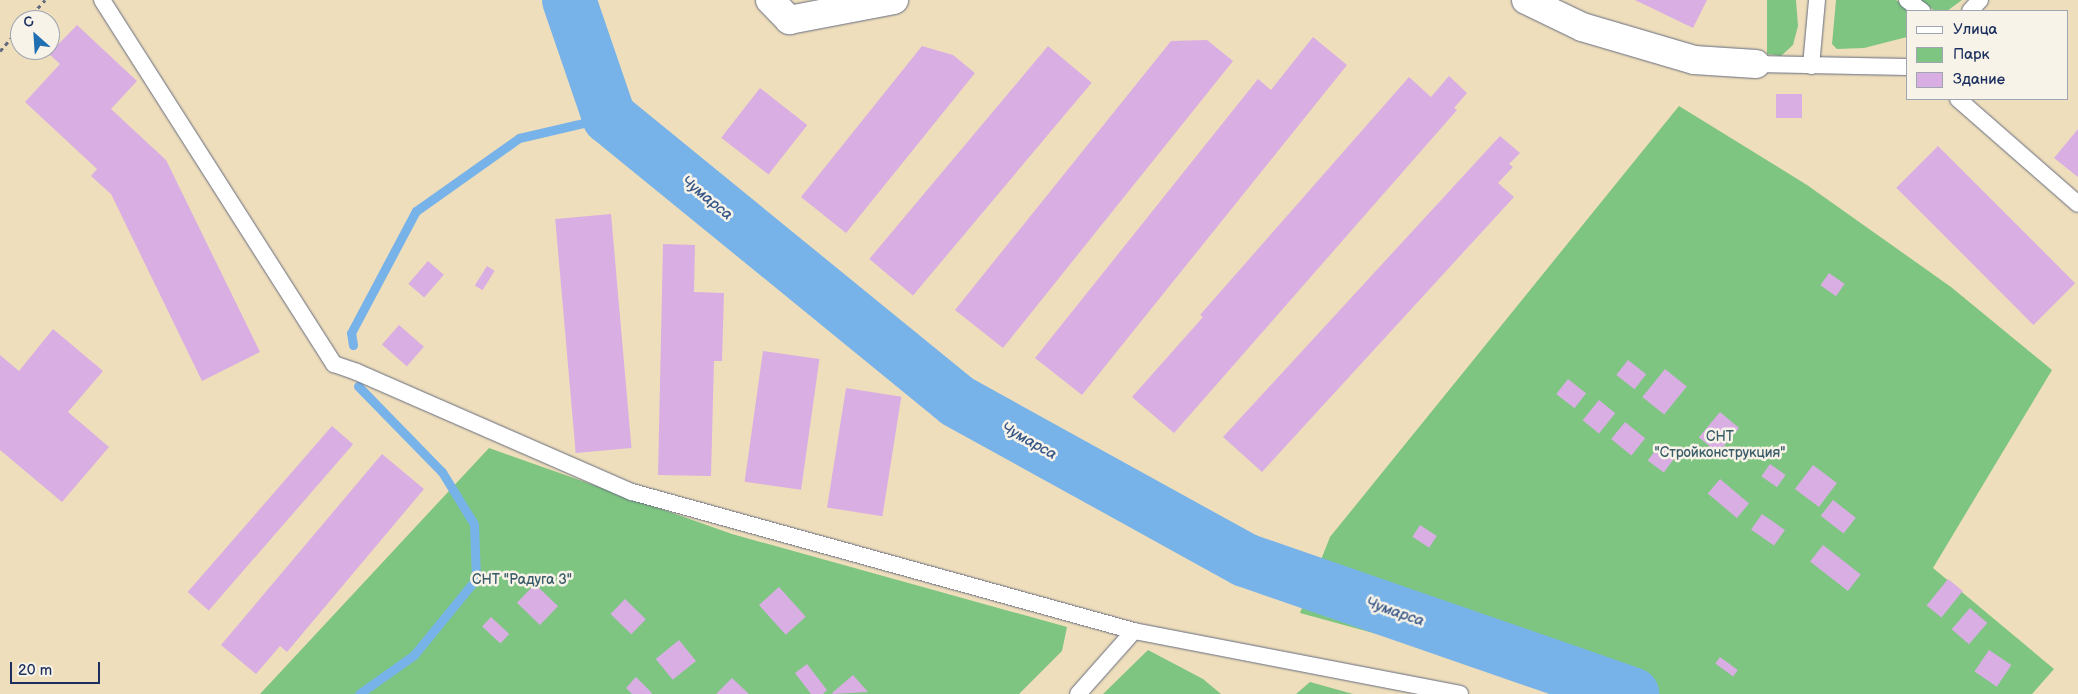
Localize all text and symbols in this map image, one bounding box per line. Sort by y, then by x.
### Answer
north arrow [10,10,60,60]
legend [1906,10,2068,100]
text: С [21,12,37,32]
text: Улица [1953,20,1997,39]
text: Парк [1953,45,1990,64]
text: Здание [1953,70,2005,89]
water label: Чумарса [678,172,736,224]
water label: Чумарса [998,418,1060,464]
park label: СНТ "Стройконструкция" [1654,429,1786,462]
park label: СНТ "Радуга 3" [472,572,572,588]
water label: Чумарса [1364,594,1426,630]
scale bar [12,652,102,684]
text: 20 m [18,661,52,680]

